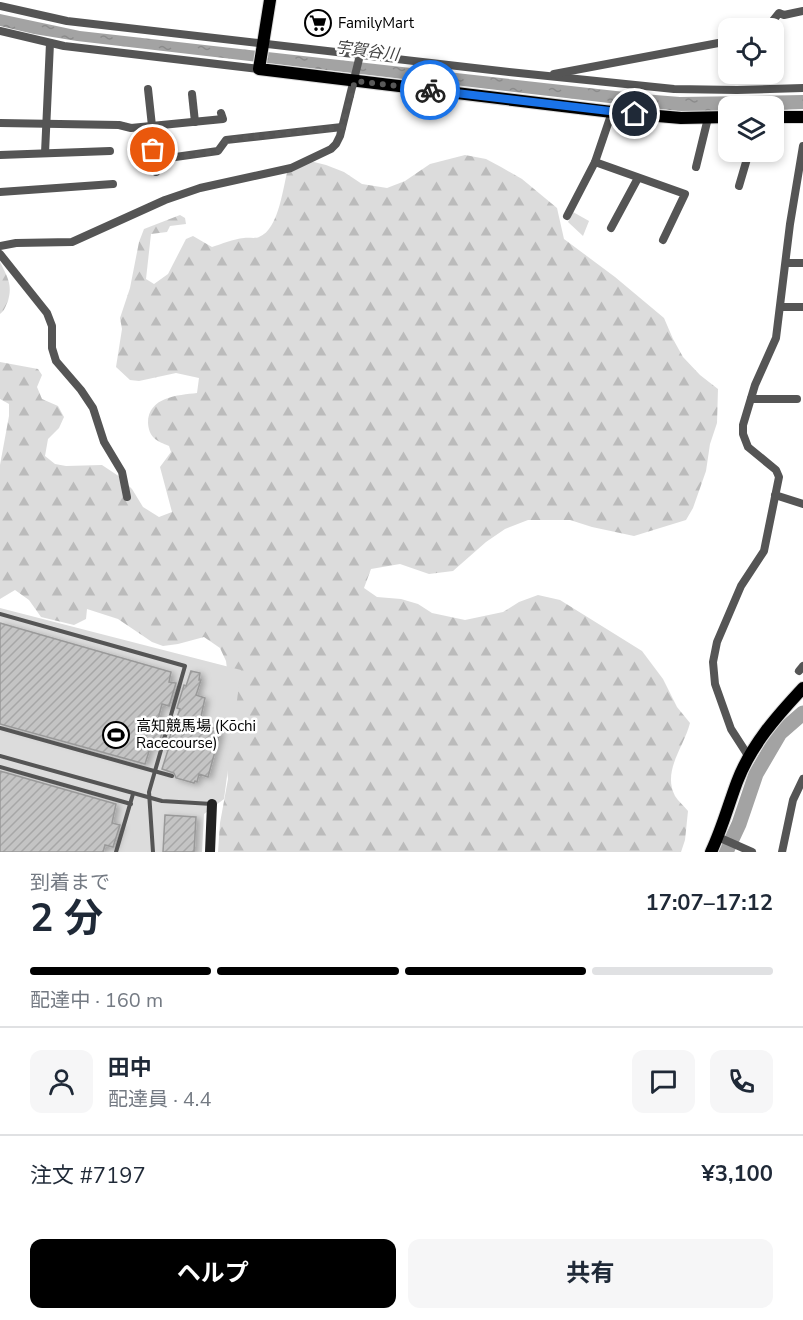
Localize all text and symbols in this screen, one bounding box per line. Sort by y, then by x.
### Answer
supermarket icon: FamilyMart [303,8,333,38]
place label: FamilyMart [338,13,415,33]
map controls [718,18,784,162]
button: locate [718,18,784,84]
water label: 宇賀谷川 [334,36,402,66]
courier [400,60,460,120]
icon: bike [414,74,447,107]
pin [609,88,660,139]
button: layers [718,96,784,162]
icon: home [618,97,651,130]
pin [127,124,178,175]
icon: bag [136,133,169,166]
place label: 高知競馬場 (Kōchi Racecourse) [136,716,256,753]
sports icon: 高知競馬場 (Kōchi Racecourse) [101,720,131,750]
text: 到着まで [30,869,110,896]
text: 17:07–17:12 [645,888,773,918]
text: 2 分 [30,892,103,945]
text: 配達中 · 160 m [30,987,163,1014]
button: person [30,1050,93,1113]
button: chat [632,1050,695,1113]
button: phone [710,1050,773,1113]
text: 田中 [108,1053,152,1083]
text: 配達員 · 4.4 [108,1086,211,1113]
text: ¥3,100 [702,1159,773,1189]
text: 注文 #7197 [30,1161,146,1191]
button: ヘルプ [30,1239,396,1308]
button: 共有 [408,1239,773,1308]

